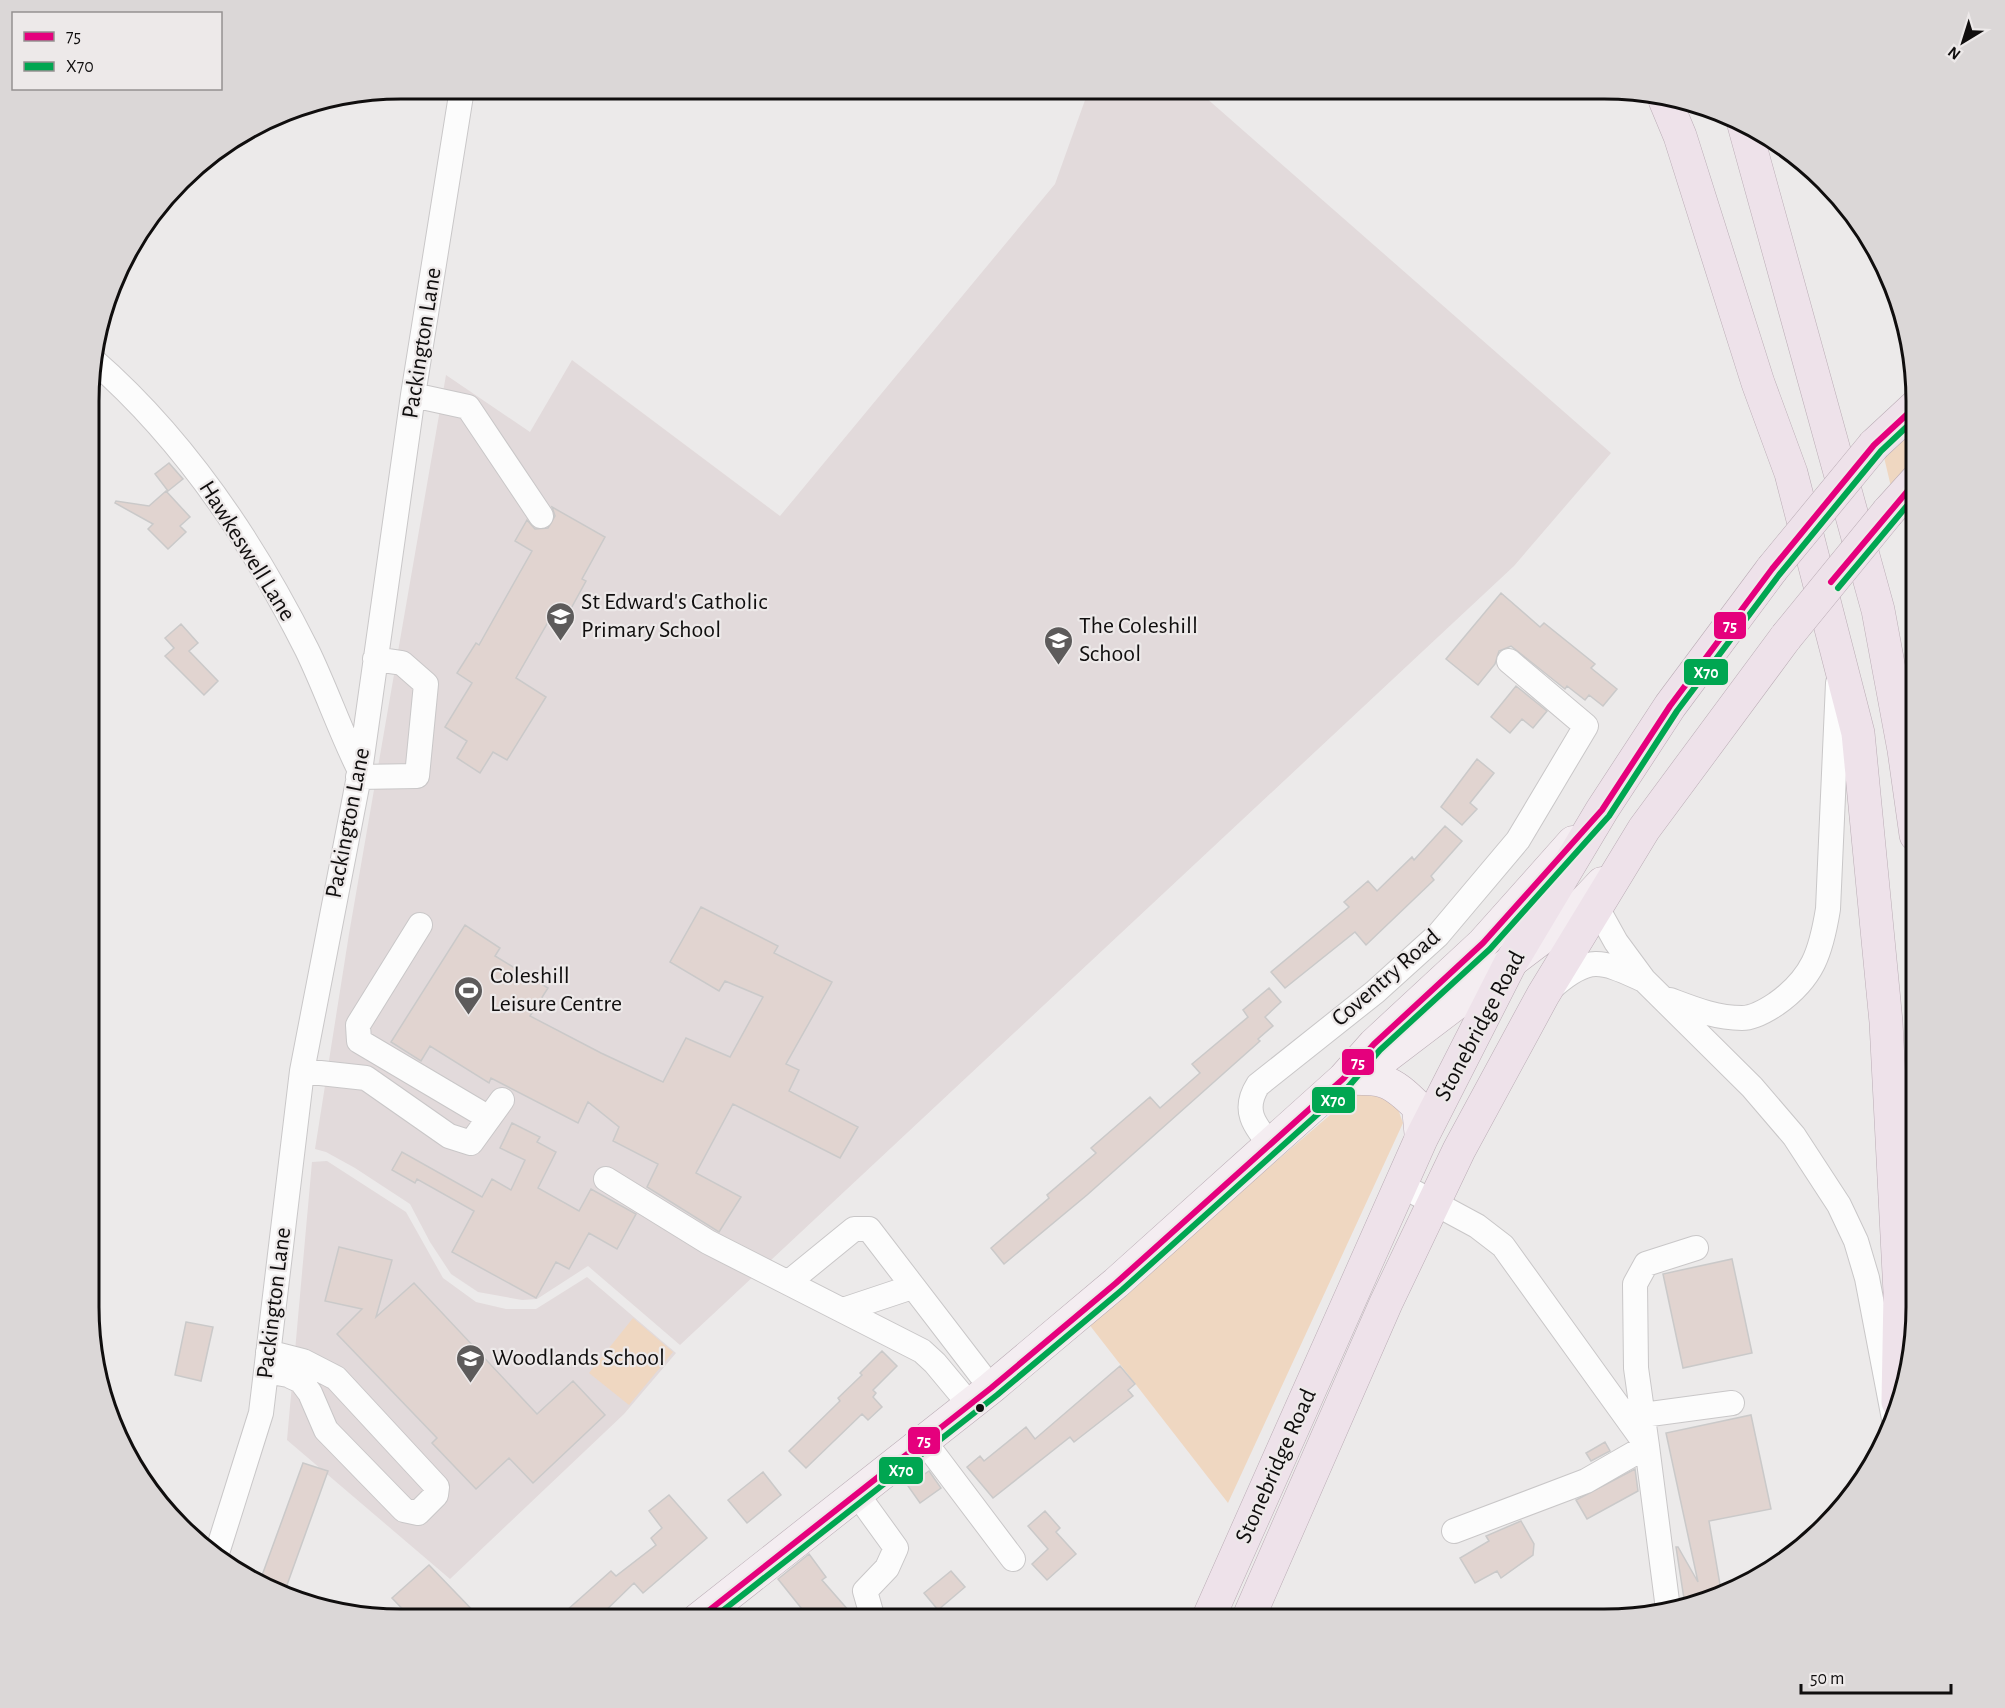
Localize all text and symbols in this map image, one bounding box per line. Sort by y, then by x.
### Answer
legend [12,12,222,90]
north arrow [1933,12,1993,72]
text: 75 [66,28,81,46]
text: N [1945,43,1964,63]
text: X70 [66,58,94,76]
street label: Packington Lane [398,266,446,420]
street label: Hawkeswell Lane [194,477,300,625]
place label: St Edward's Catholic Primary School [581,590,767,642]
school or university icon: St Edward's Catholic Primary School [544,600,576,642]
line badge: 75 [1713,611,1747,640]
place label: The Coleshill School [1079,614,1198,666]
text: 75 [1723,618,1737,634]
school or university icon: The Coleshill School [1042,624,1074,666]
line badge: X70 [1683,658,1729,686]
text: X70 [1693,665,1719,681]
street label: Packington Lane [322,746,374,900]
street label: Coventry Road [1327,925,1445,1031]
street label: Stonebridge Road [1430,947,1530,1105]
place label: Coleshill Leisure Centre [490,964,622,1016]
sports icon: Coleshill Leisure Centre [453,974,485,1016]
line badge: 75 [1341,1048,1375,1076]
text: 75 [1351,1055,1365,1071]
line badge: X70 [1311,1086,1356,1114]
text: X70 [1320,1093,1346,1109]
street label: Packington Lane [253,1226,295,1380]
school or university icon: Woodlands School [455,1342,487,1384]
place label: Woodlands School [492,1346,665,1370]
street label: Stonebridge Road [1231,1385,1321,1547]
unlabelled marker [974,1402,986,1414]
line badge: 75 [907,1426,941,1455]
text: 75 [917,1433,931,1449]
line badge: X70 [878,1456,924,1485]
text: X70 [888,1463,914,1479]
scale bar [1801,1657,1951,1695]
text: 50 m [1810,1670,1844,1688]

